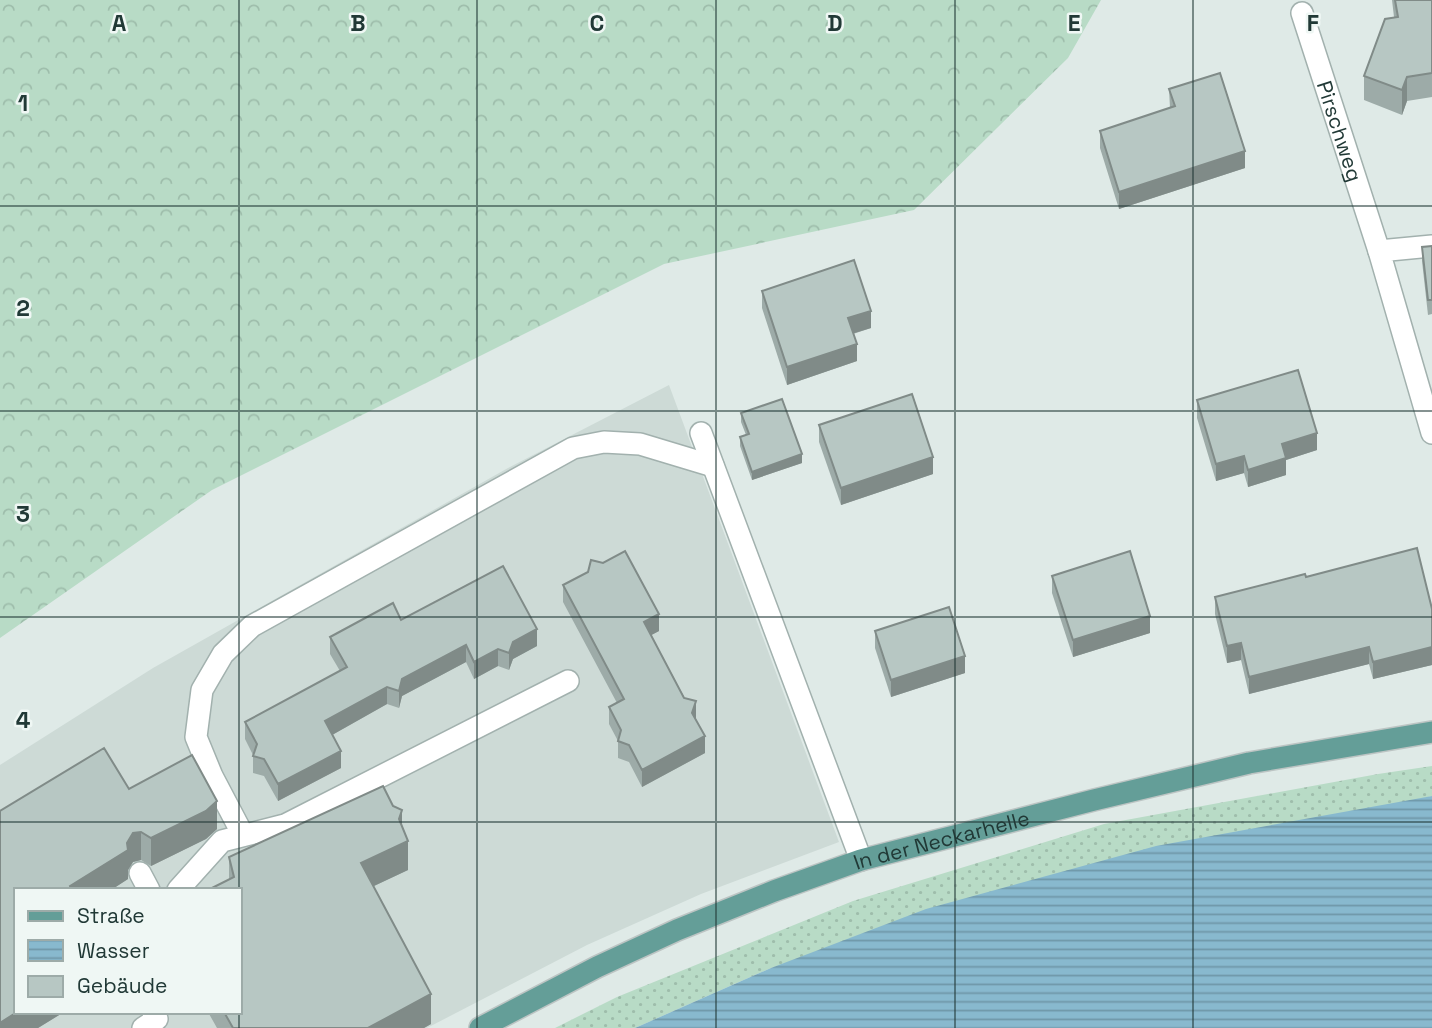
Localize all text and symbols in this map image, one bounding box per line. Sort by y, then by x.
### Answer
text: A [112,8,127,38]
text: B [350,8,366,38]
text: C [590,8,604,38]
text: D [827,8,843,38]
text: E [1068,8,1080,38]
text: F [1307,8,1319,38]
street label: Pirschweg [1311,77,1369,185]
text: 1 [18,88,28,118]
text: 2 [16,293,30,323]
text: 3 [16,499,30,529]
text: 4 [16,705,31,735]
street label: In der Neckarhelle [850,804,1032,875]
legend [14,888,242,1014]
text: Straße [77,902,145,929]
text: Wasser [77,937,150,964]
text: Gebäude [77,972,167,999]

